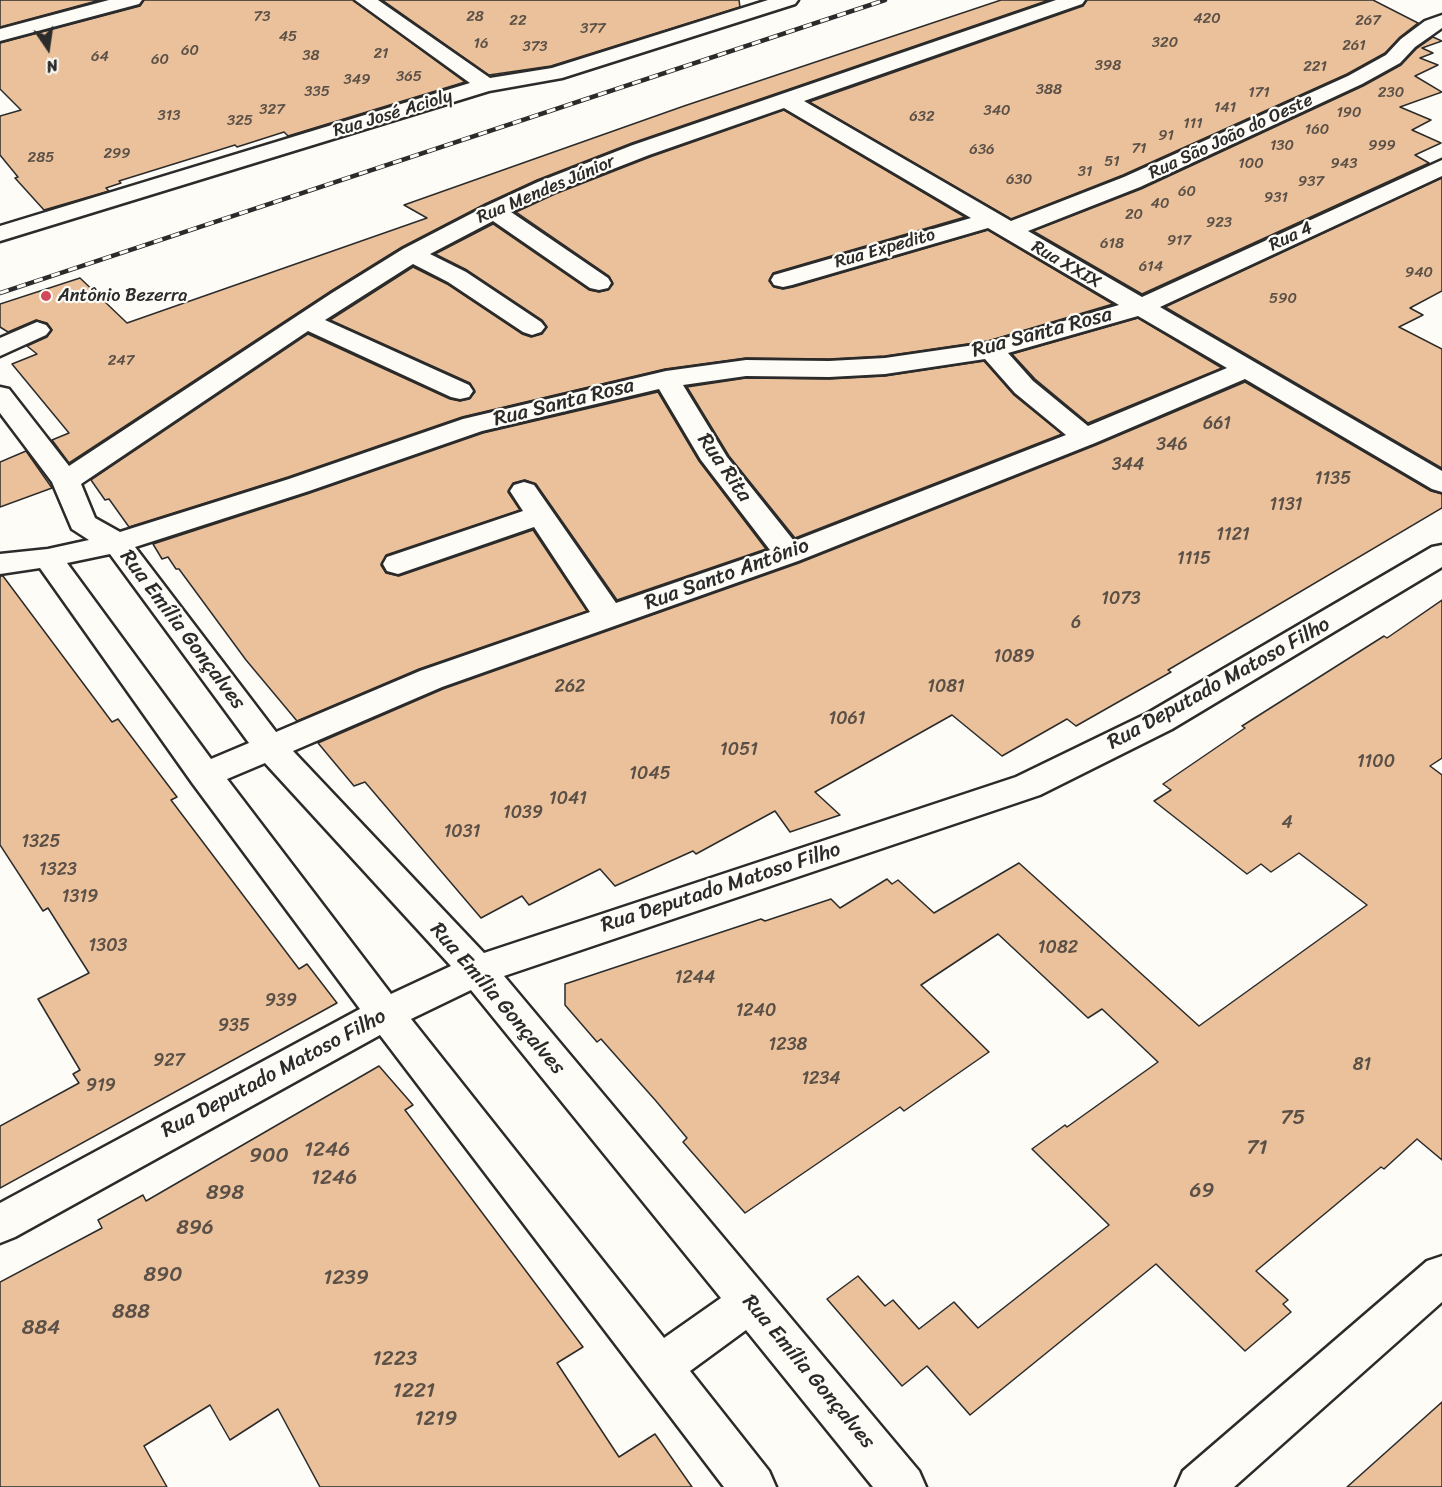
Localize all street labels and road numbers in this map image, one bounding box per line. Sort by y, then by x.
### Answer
street label: Rua José Acioly [331,86,455,142]
street label: Rua São João do Oeste [1146,89,1316,185]
street label: Rua Mendes Júnior [474,151,618,229]
street label: Rua 4 [1266,218,1316,256]
street label: Rua Expedito [832,224,938,274]
street label: Rua XXIX [1027,236,1105,294]
street label: Rua Santa Rosa [969,302,1115,364]
street label: Rua Santa Rosa [491,373,637,433]
street label: Rua Rita [691,429,757,507]
street label: Rua Santo Antônio [641,534,813,616]
street label: Rua Emília Gonçalves [114,545,250,715]
street label: Rua Deputado Matoso Filho [1103,612,1335,756]
street label: Rua Deputado Matoso Filho [598,837,844,939]
street label: Rua Emília Gonçalves [424,918,570,1080]
street label: Rua Deputado Matoso Filho [157,1004,391,1144]
street label: Rua Emília Gonçalves [736,1290,880,1454]

